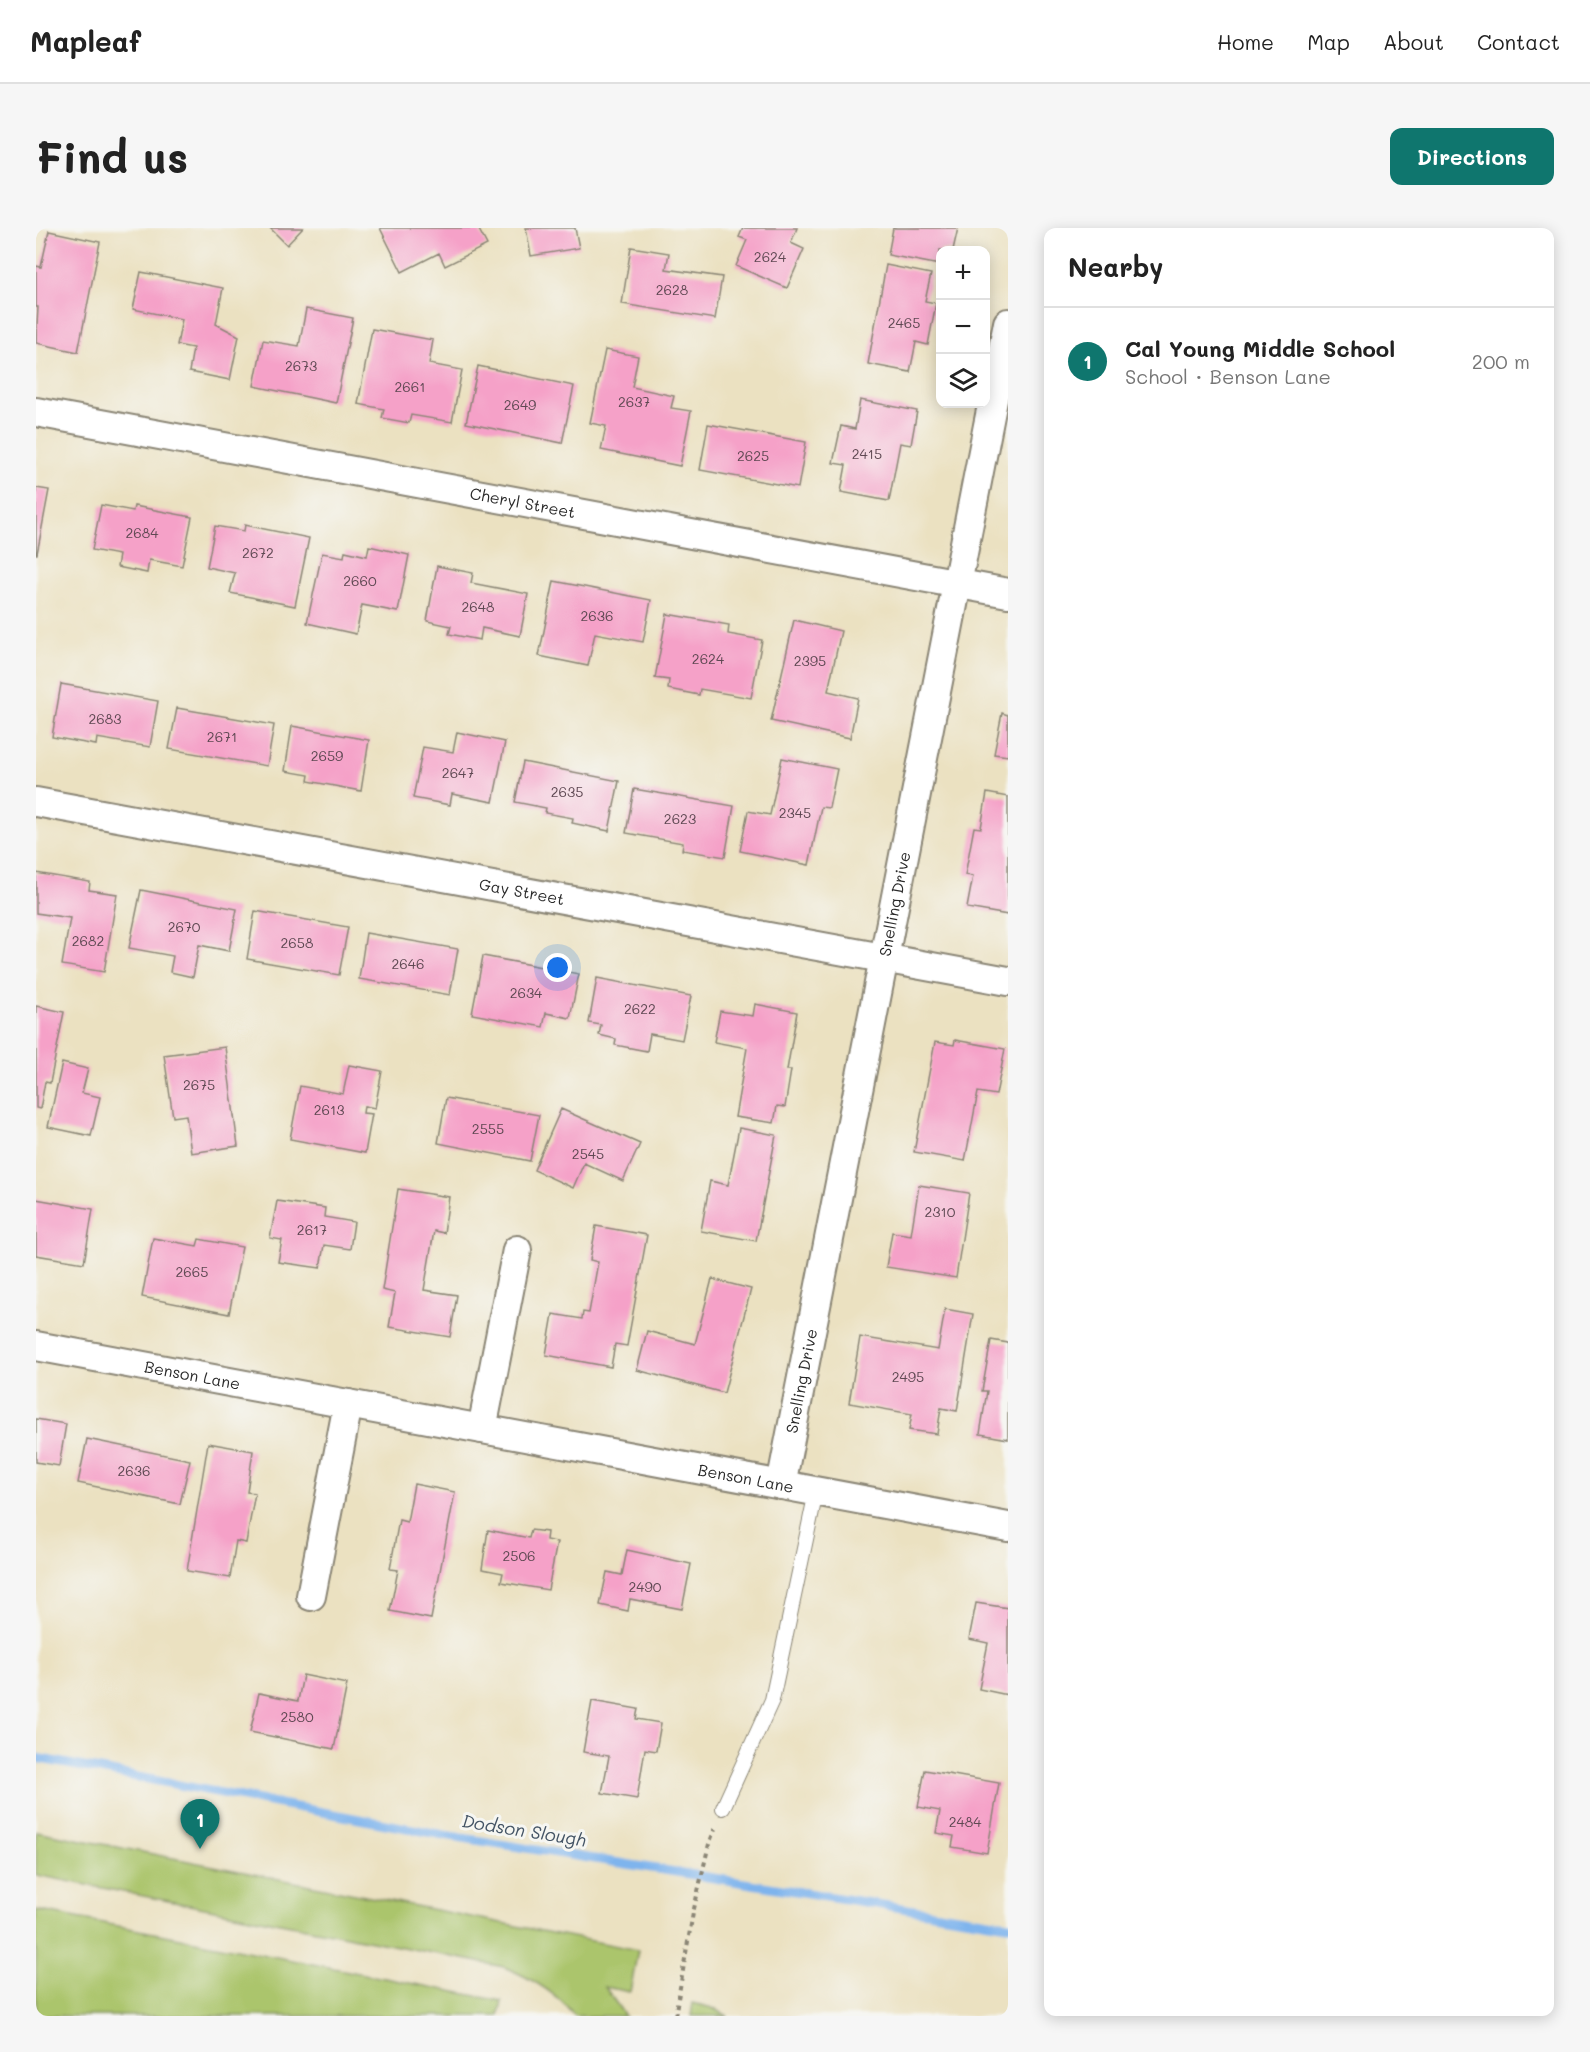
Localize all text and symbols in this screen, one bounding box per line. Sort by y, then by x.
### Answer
text: Mapleaf [30,23,141,59]
text: Home [1217,28,1274,55]
text: Map [1307,28,1350,55]
text: About [1383,28,1444,55]
text: Contact [1477,28,1560,55]
button: Directions [1390,128,1554,185]
text: Find us [36,129,188,184]
map controls [936,246,990,408]
button: + [936,246,990,300]
house number: 2624 [754,247,787,266]
text: Nearby [1068,250,1163,284]
house number: 2628 [656,280,688,299]
button: − [936,300,990,354]
house number: 2465 [888,313,920,332]
text: Cal Young Middle School [1125,334,1395,363]
text: 1 [1083,348,1092,374]
text: 200 m [1472,348,1530,374]
button: layers [936,354,990,408]
house number: 2673 [285,356,317,375]
text: School · Benson Lane [1125,363,1331,389]
house number: 2661 [395,377,425,396]
house number: 2637 [618,392,650,411]
house number: 2649 [504,395,536,414]
house number: 2415 [852,444,882,463]
house number: 2625 [737,446,769,465]
street label: Cheryl Street [468,482,577,522]
house number: 2684 [126,523,159,542]
house number: 2672 [242,543,274,562]
house number: 2660 [343,571,377,590]
house number: 2648 [462,597,494,616]
house number: 2636 [581,606,613,625]
house number: 2624 [692,649,725,668]
house number: 2395 [794,651,826,670]
house number: 2683 [89,709,121,728]
house number: 2671 [207,727,237,746]
house number: 2659 [311,746,343,765]
house number: 2647 [442,763,474,782]
house number: 2635 [551,782,583,801]
house number: 2345 [779,803,811,822]
house number: 2623 [664,809,696,828]
street label: Snelling Drive [874,850,915,958]
street label: Gay Street [478,873,566,909]
house number: 2670 [168,917,201,936]
house number: 2682 [72,931,104,950]
house number: 2658 [281,933,313,952]
your location [543,953,572,982]
house number: 2646 [392,954,424,973]
house number: 2634 [510,983,543,1002]
house number: 2622 [624,999,656,1018]
house number: 2675 [183,1075,215,1094]
house number: 2613 [314,1100,344,1119]
house number: 2555 [472,1119,504,1138]
house number: 2545 [572,1144,604,1163]
house number: 2310 [925,1202,956,1221]
house number: 2617 [297,1220,327,1239]
house number: 2665 [176,1262,208,1281]
street label: Snelling Drive [780,1327,821,1435]
street label: Benson Lane [143,1355,242,1394]
house number: 2495 [892,1367,924,1386]
street label: Benson Lane [696,1458,796,1497]
house number: 2636 [118,1461,150,1480]
house number: 2506 [502,1546,536,1565]
house number: 2490 [629,1577,662,1596]
house number: 2580 [280,1707,314,1726]
pin: 1 [180,1800,220,1849]
water label: Dodson Slough [460,1808,588,1852]
house number: 2484 [949,1812,982,1831]

